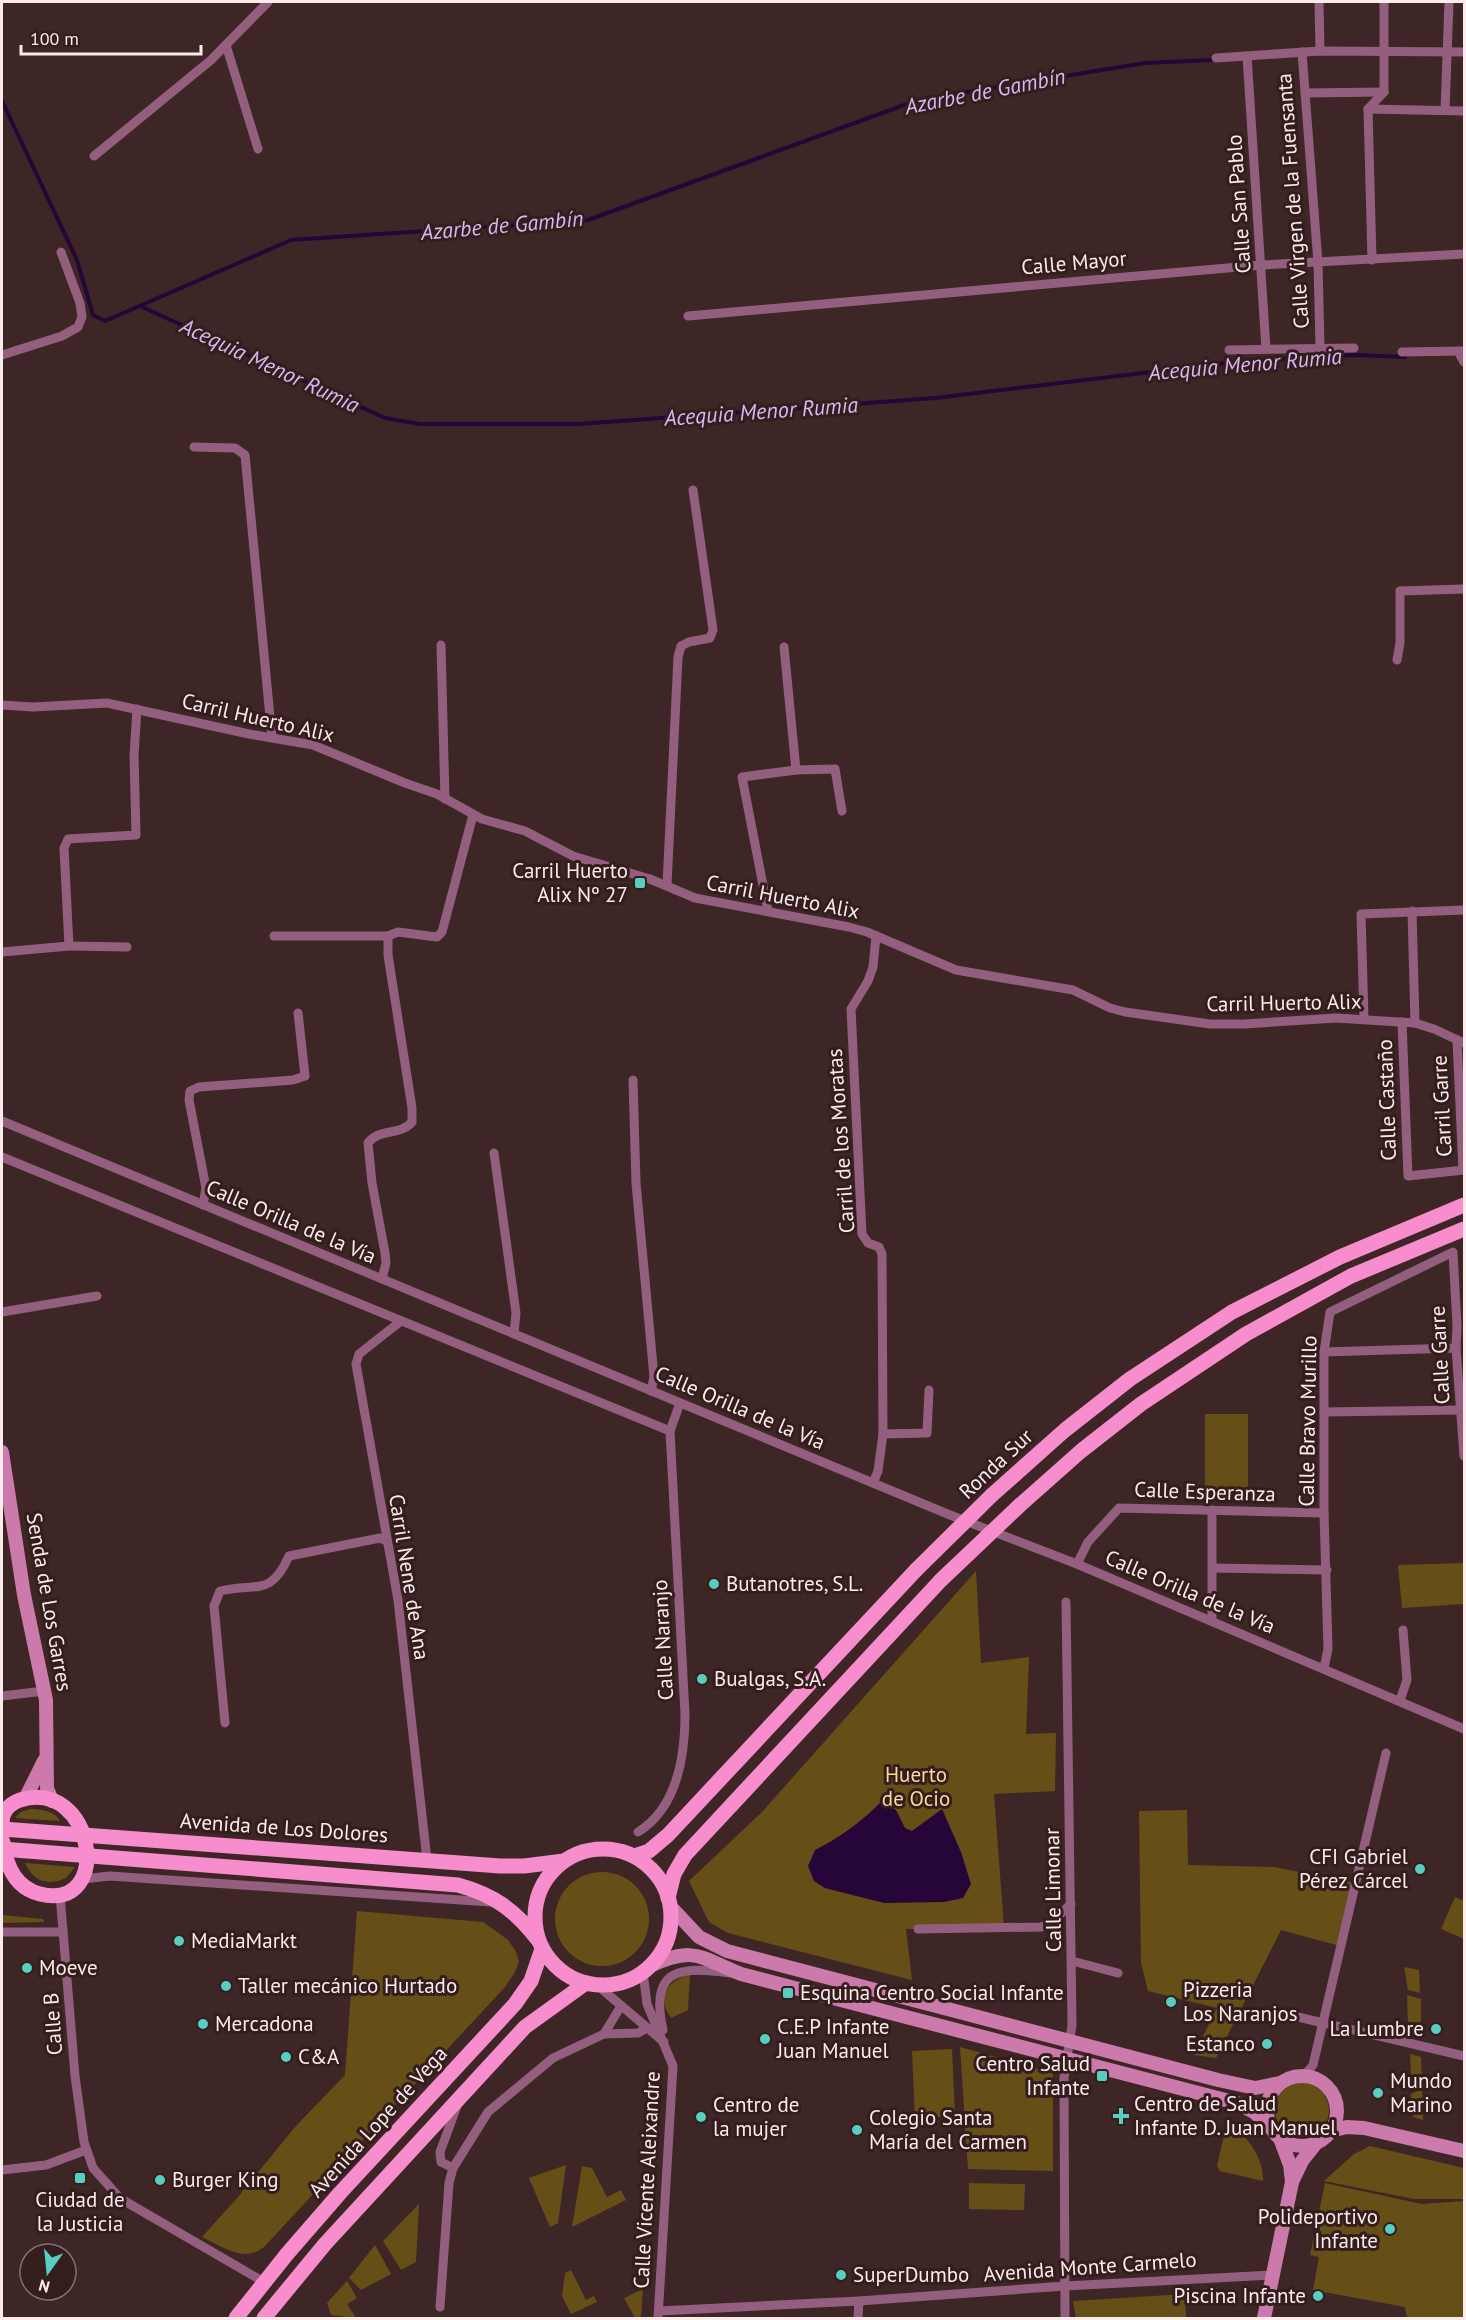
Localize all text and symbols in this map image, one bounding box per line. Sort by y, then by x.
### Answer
scale bar [21,18,201,56]
text: 100 m [30,27,79,50]
water label: Azarbe de Gambín [901,62,1068,120]
street label: Calle Virgen de la Fuensanta [1270,72,1315,330]
street label: Calle San Pablo [1220,134,1257,275]
water label: Azarbe de Gambín [419,204,584,246]
street label: Calle Mayor [1020,244,1128,281]
water label: Acequia Menor Rumia [175,311,364,419]
water label: Acequia Menor Rumia [1146,342,1343,387]
water label: Acequia Menor Rumia [662,390,859,432]
street label: Carril Huerto Alix [179,687,337,748]
place label: Carril Huerto Alix Nº 27 [512,857,628,908]
street label: Carril Huerto Alix [704,868,862,925]
marker: Carril Huerto Alix Nº 27 [633,876,647,890]
street label: Carril Huerto Alix [1206,988,1362,1017]
street label: Calle Castaño [1371,1039,1402,1161]
street label: Carril de los Moratas [821,1048,860,1234]
street label: Carril Garre [1425,1054,1458,1158]
street label: Calle Orilla de la Vía [202,1174,380,1270]
street label: Calle Garre [1423,1305,1456,1405]
street label: Calle Bravo Murillo [1293,1335,1322,1507]
street label: Calle Orilla de la Vía [651,1360,829,1456]
street label: Ronda Sur [953,1423,1038,1505]
street label: Calle Esperanza [1134,1476,1276,1507]
street label: Carril Nene de Ana [383,1492,436,1662]
street label: Senda de Los Garres [21,1511,78,1693]
street label: Calle Orilla de la Vía [1101,1544,1279,1640]
place label: Butanotres, S.L. [726,1570,863,1597]
marker: Butanotres, S.L. [707,1577,721,1591]
street label: Calle Naranjo [646,1579,679,1701]
place label: Bualgas, S.A. [714,1665,826,1692]
marker: Bualgas, S.A. [695,1672,709,1686]
park label: Huerto de Ocio [882,1761,950,1812]
street label: Avenida de Los Dolores [179,1807,389,1848]
street label: Calle Limonar [1038,1828,1067,1952]
place label: CFI Gabriel Pérez Cárcel [1299,1843,1408,1894]
marker: CFI Gabriel Pérez Cárcel [1413,1862,1427,1876]
place label: MediaMarkt [191,1927,297,1954]
marker: MediaMarkt [172,1934,186,1948]
place label: Moeve [39,1954,98,1981]
marker: Moeve [20,1961,34,1975]
place label: Taller mecánico Hurtado [238,1972,457,1999]
place label: Pizzeria Los Naranjos [1183,1976,1298,2027]
marker: Taller mecánico Hurtado [219,1979,233,1993]
place label: Esquina Centro Social Infante [800,1979,1064,2006]
marker: Esquina Centro Social Infante [781,1986,795,2000]
street label: Calle B [37,1992,68,2056]
marker: Pizzeria Los Naranjos [1164,1995,1178,2009]
place label: Mercadona [215,2010,314,2037]
place label: C.E.P Infante Juan Manuel [776,2013,890,2064]
place label: La Lumbre [1330,2015,1424,2042]
marker: Mercadona [196,2017,210,2031]
marker: La Lumbre [1429,2022,1443,2036]
place label: Estanco [1186,2030,1255,2057]
marker: C.E.P Infante Juan Manuel [758,2032,772,2046]
marker: Estanco [1260,2037,1274,2051]
street label: Avenida Lope de Vega [302,2040,453,2203]
place label: C&A [298,2043,340,2070]
marker: C&A [279,2050,293,2064]
place label: Centro Salud Infante [975,2050,1090,2101]
place label: Mundo Marino [1390,2067,1453,2118]
marker: Centro Salud Infante [1095,2069,1109,2083]
street label: Calle Vicente Aleixandre [627,2071,666,2289]
marker: Mundo Marino [1371,2086,1385,2100]
place label: Centro de Salud Infante D. Juan Manuel [1134,2090,1337,2141]
place label: Centro de la mujer [713,2091,800,2142]
place label: Colegio Santa María del Carmen [869,2104,1027,2155]
marker: Centro de Salud Infante D. Juan Manuel [1112,2107,1130,2125]
marker: Centro de la mujer [694,2110,708,2124]
marker: Colegio Santa María del Carmen [850,2123,864,2137]
place label: Burger King [172,2166,279,2193]
marker: Ciudad de la Justicia [73,2171,87,2185]
marker: Burger King [153,2173,167,2187]
place label: Ciudad de la Justicia [35,2186,125,2237]
place label: Polideportivo Infante [1258,2203,1378,2254]
marker: Polideportivo Infante [1383,2222,1397,2236]
north arrow [18,2242,78,2302]
street label: Avenida Monte Carmelo [983,2246,1197,2287]
place label: SuperDumbo [853,2261,969,2288]
marker: SuperDumbo [834,2268,848,2282]
text: N [36,2275,52,2298]
place label: Piscina Infante [1173,2282,1306,2309]
marker: Piscina Infante [1311,2289,1325,2303]

